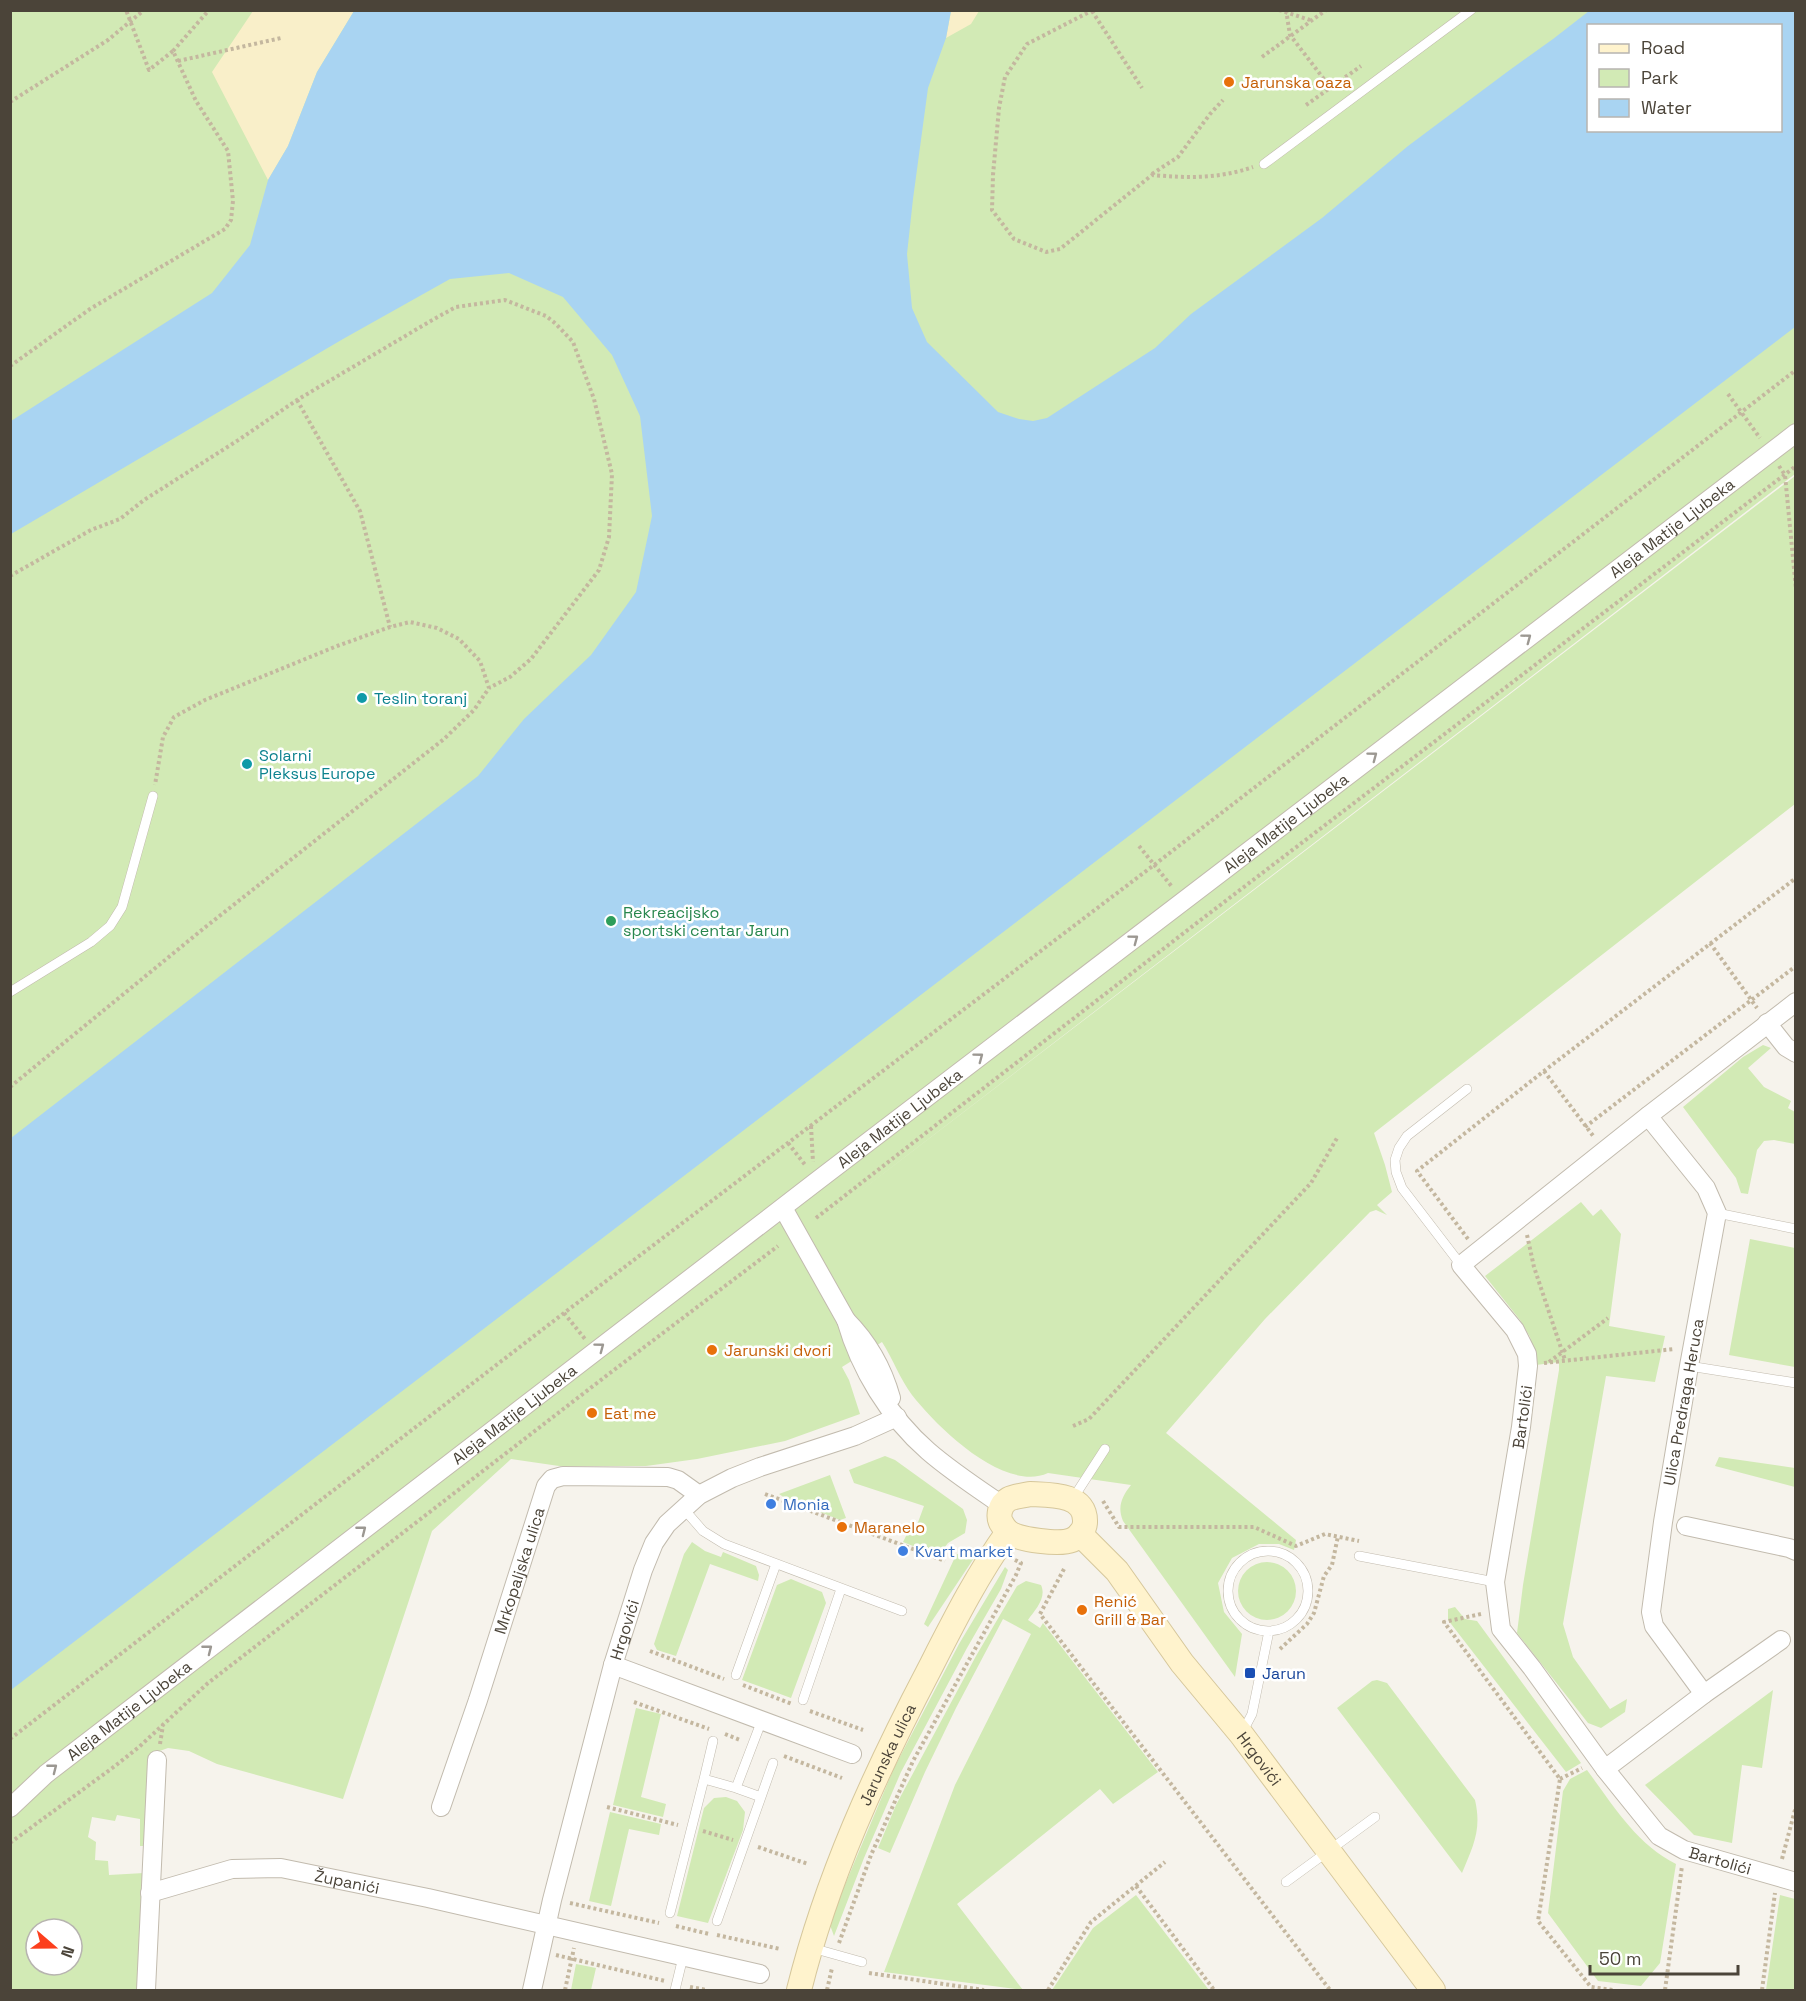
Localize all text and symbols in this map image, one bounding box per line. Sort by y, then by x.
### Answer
legend [1587,24,1782,132]
text: Road [1641,36,1685,59]
text: Park [1641,66,1679,89]
place label: Jarunska oaza [1241,72,1352,93]
marker: Jarunska oaza [1222,75,1236,89]
text: Water [1641,96,1692,119]
street label: Aleja Matije Ljubeka [1605,474,1739,583]
one-way arrow [1521,634,1532,645]
place label: Teslin toranj [374,688,467,709]
marker: Teslin toranj [355,691,369,705]
place label: Solarni Pleksus Europe [259,745,375,784]
one-way arrow [1366,753,1377,764]
marker: Solarni Pleksus Europe [240,757,254,771]
street label: Aleja Matije Ljubeka [1219,769,1353,878]
place label: Rekreacijsko sportski centar Jarun [623,902,789,941]
marker: Rekreacijsko sportski centar Jarun [604,914,618,928]
one-way arrow [1128,935,1139,946]
one-way arrow [973,1053,984,1064]
street label: Aleja Matije Ljubeka [833,1064,967,1173]
street label: Ulica Predraga Heruca [1658,1317,1709,1487]
place label: Jarunski dvori [724,1340,831,1361]
marker: Jarunski dvori [705,1343,719,1357]
one-way arrow [593,1344,604,1355]
street label: Aleja Matije Ljubeka [448,1360,581,1469]
street label: Bartolići [1508,1384,1537,1450]
place label: Eat me [604,1403,656,1424]
marker: Eat me [585,1406,599,1420]
place label: Monia [783,1494,830,1515]
marker: Monia [764,1497,778,1511]
street label: Mrkopaljska ulica [490,1505,550,1637]
place label: Maranelo [854,1517,925,1538]
marker: Maranelo [835,1520,849,1534]
one-way arrow [356,1527,367,1538]
place label: Kvart market [915,1541,1013,1562]
marker: Kvart market [896,1544,910,1558]
place label: Renić Grill & Bar [1094,1591,1166,1630]
street label: Hrgovići [605,1597,644,1663]
marker: Renić Grill & Bar [1075,1603,1089,1617]
one-way arrow [201,1646,212,1657]
street label: Aleja Matije Ljubeka [62,1656,196,1765]
place label: Jarun [1262,1663,1306,1684]
marker: Jarun [1243,1666,1257,1680]
street label: Jarunska ulica [855,1700,921,1809]
street label: Hrgovići [1232,1728,1286,1790]
one-way arrow [47,1765,58,1776]
street label: Bartolići [1686,1842,1754,1880]
street label: Županići [313,1865,381,1899]
north arrow [24,1917,84,1977]
scale bar [1590,1938,1738,1976]
text: N [56,1943,79,1961]
text: 50 m [1599,1947,1641,1970]

